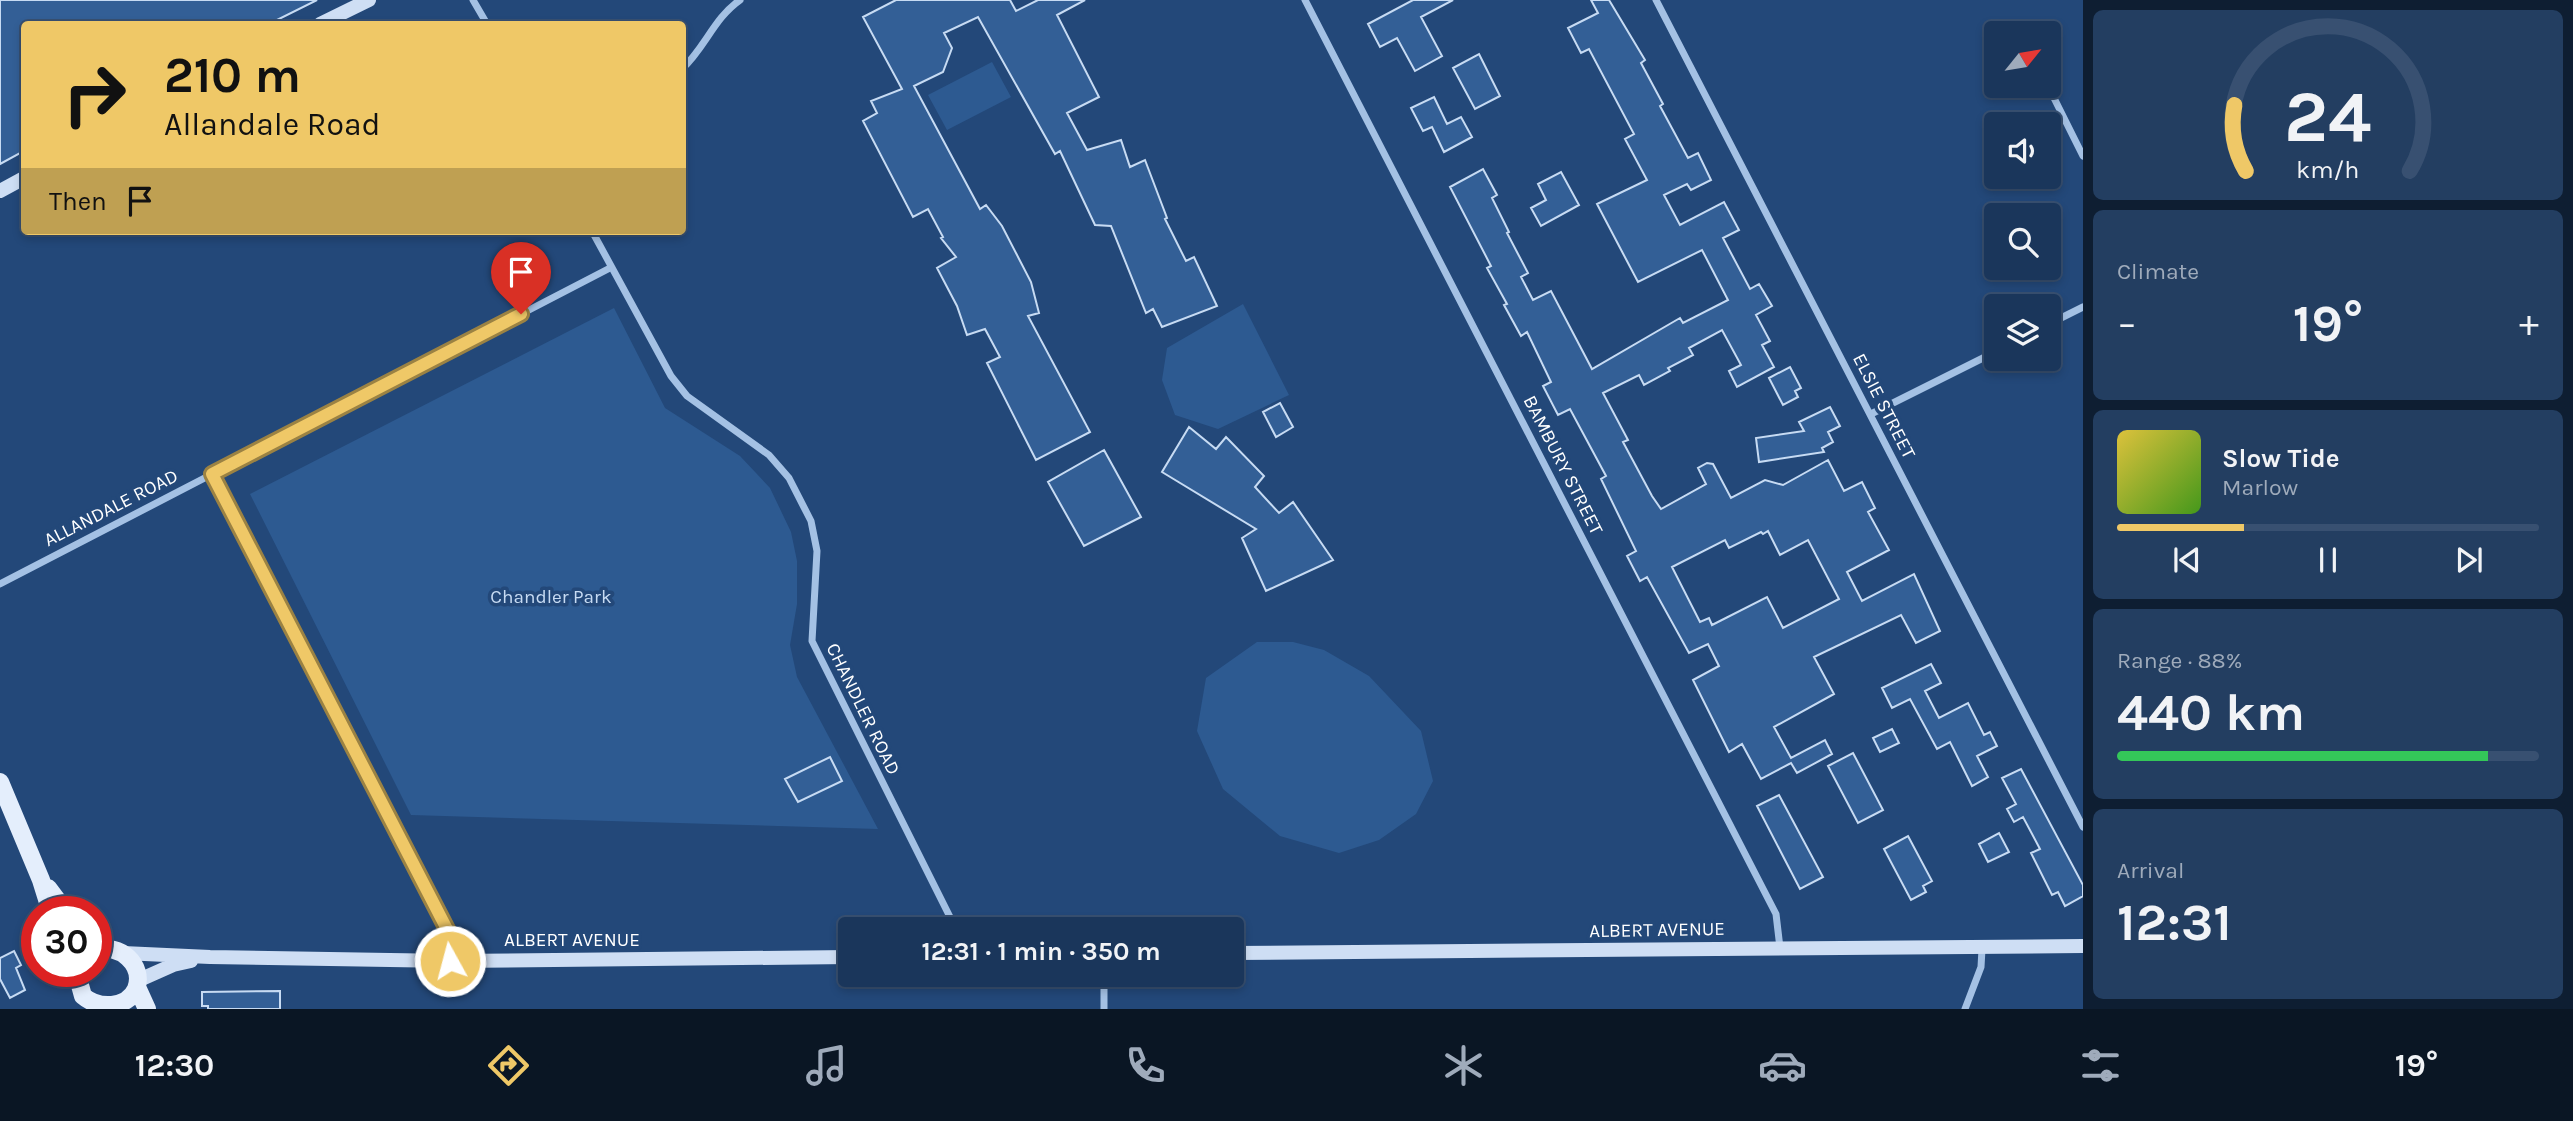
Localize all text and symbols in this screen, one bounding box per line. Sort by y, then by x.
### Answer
north arrow [1984,21,2062,98]
map controls [1984,21,2061,371]
text: 210 m [164,47,301,104]
icon: right [49,49,140,140]
text: 24 [2284,74,2372,159]
text: Allandale Road [164,106,380,143]
button: sound [1984,112,2061,189]
text: km/h [2296,155,2360,184]
icon: arrive [121,182,159,220]
text: Then [49,186,107,217]
button: search [1984,203,2061,280]
pin [491,242,551,314]
icon: arrive [502,253,540,291]
text: Climate [2117,258,2199,285]
text: 19° [2293,293,2363,354]
button: layers [1984,294,2061,371]
text: − [2117,301,2137,346]
text: + [2519,301,2539,346]
street label: ELSIE STREET [1848,350,1920,463]
street label: BAMBURY STREET [1518,392,1608,539]
text: Slow Tide [2222,443,2340,474]
street label: ALLANDALE ROAD [40,465,182,551]
text: Marlow [2222,474,2298,501]
icon: previous [2168,541,2206,579]
icon: pause [2309,541,2347,579]
icon: next [2450,541,2488,579]
park label: Chandler Park [490,586,612,608]
street label: CHANDLER ROAD [822,640,904,778]
text: Range · 88% [2117,647,2242,674]
text: 440 km [2117,682,2305,743]
text: Arrival [2117,857,2184,884]
text: 12:31 [2117,892,2232,953]
speed limit sign: 30 [21,896,112,987]
street label: ALBERT AVENUE [1589,918,1725,942]
position arrow [413,924,487,998]
street label: ALBERT AVENUE [504,929,640,951]
text: 12:31 · 1 min · 350 m [921,936,1161,967]
icon: directions [484,1041,533,1090]
icon: music [802,1041,851,1090]
icon: phone [1121,1041,1170,1090]
icon: climate [1439,1041,1488,1090]
icon: car [1758,1041,1807,1090]
icon: filters [2076,1041,2125,1090]
text: 12:30 [135,1047,214,1084]
text: 19° [2395,1047,2438,1084]

